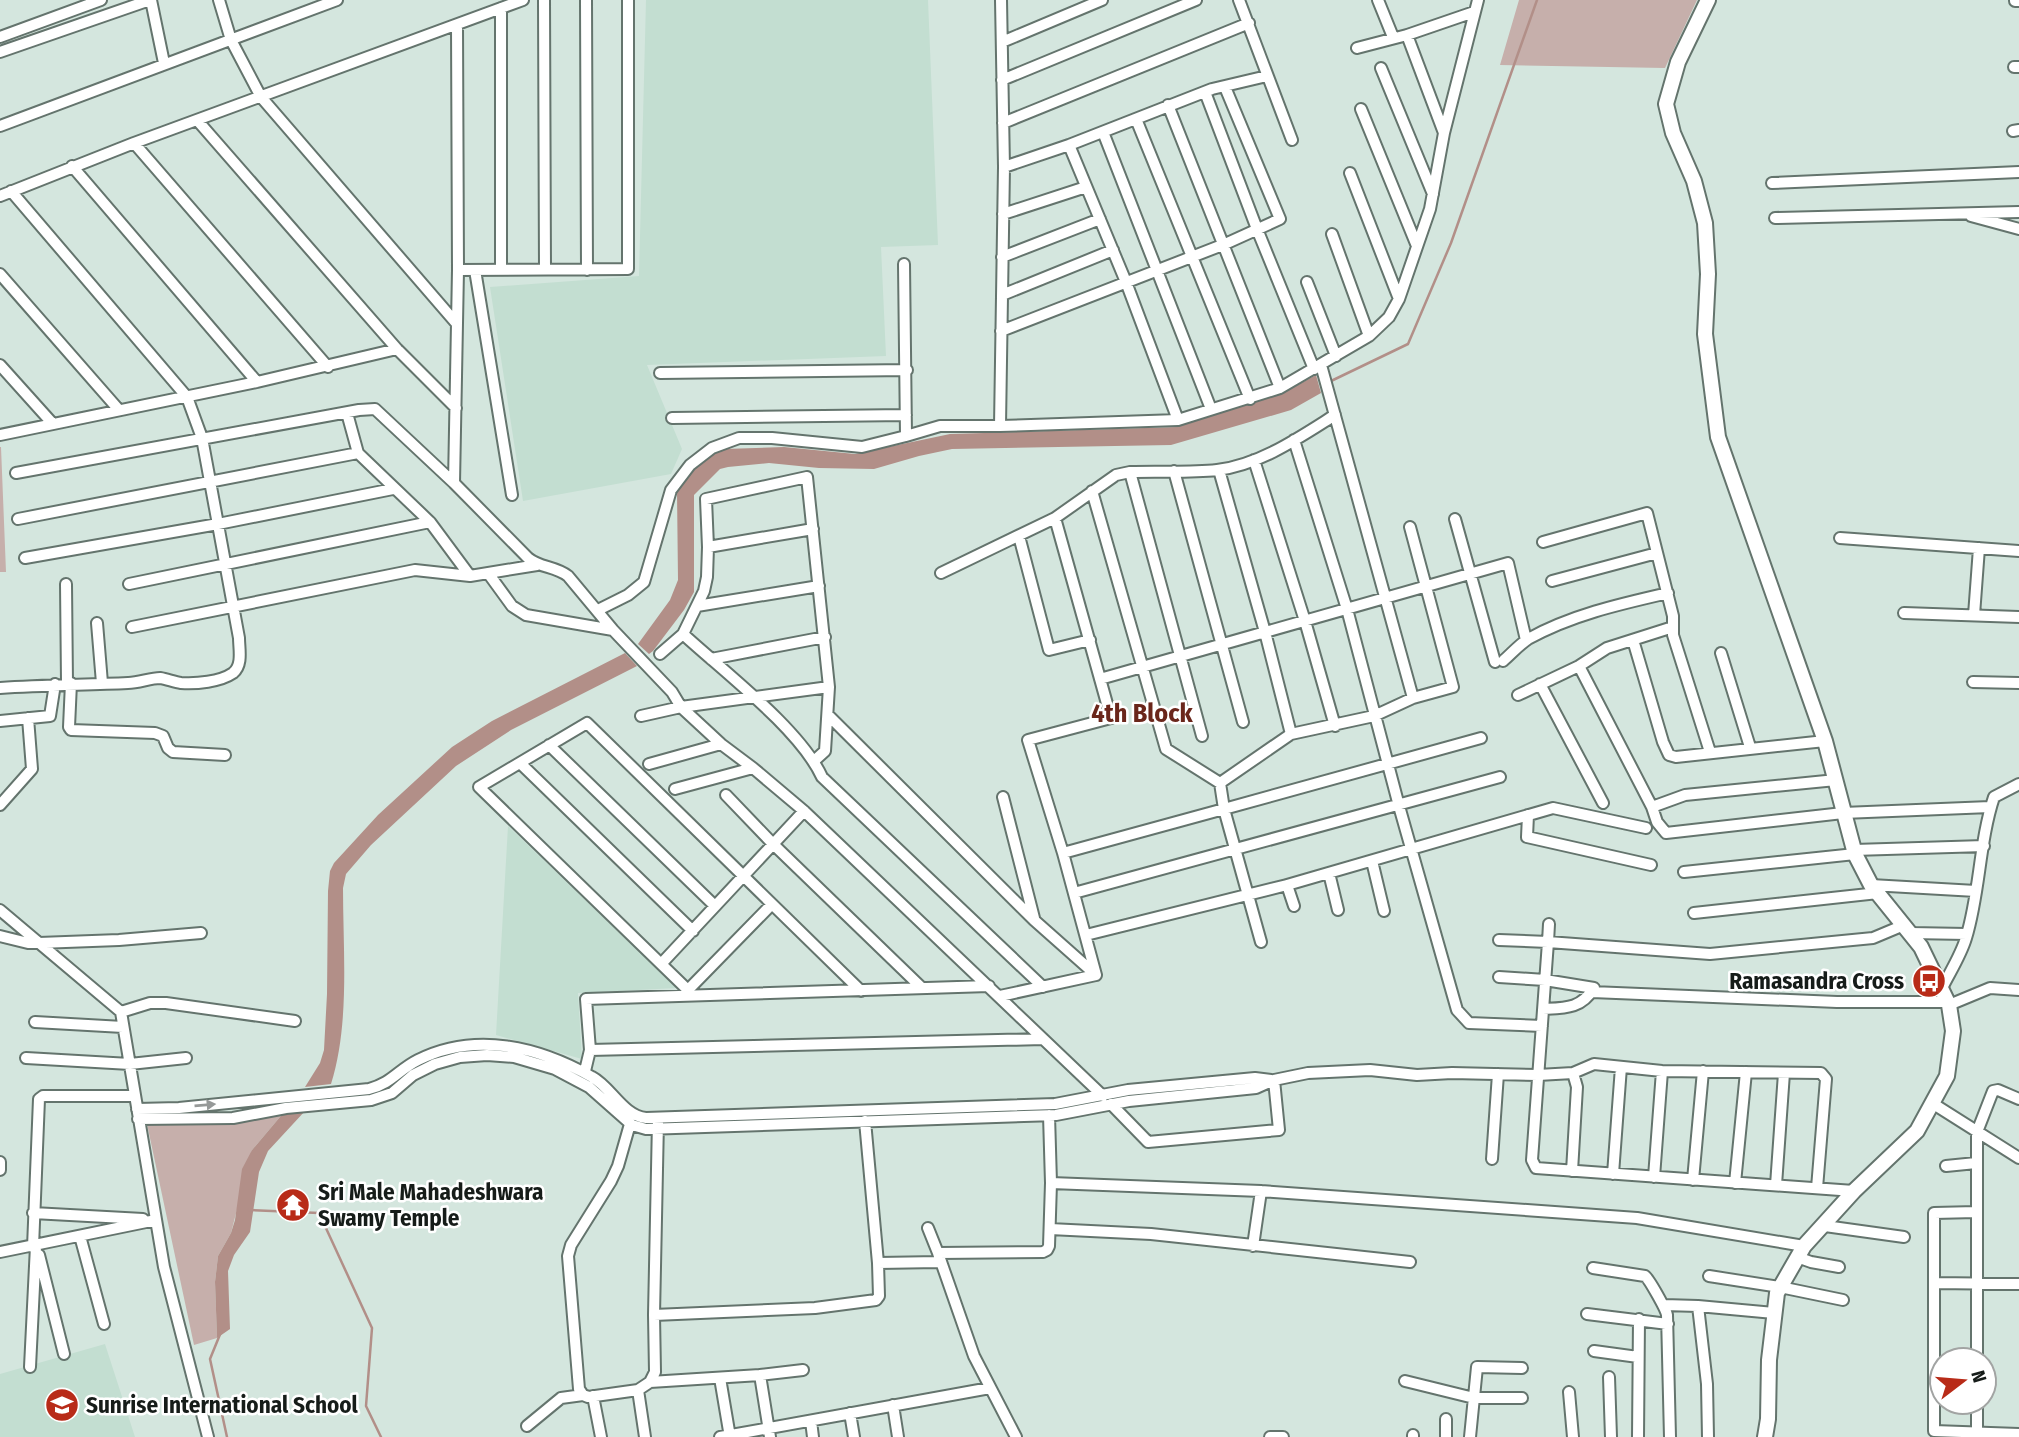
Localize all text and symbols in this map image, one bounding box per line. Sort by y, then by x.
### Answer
district label: 4th Block [1091,698,1194,729]
bus stop icon: Ramasandra Cross [1910,962,1948,1000]
place label: Ramasandra Cross [1729,967,1904,995]
one-way arrow [194,1099,216,1110]
place label: Sri Male Mahadeshwara Swamy Temple [318,1178,543,1232]
temple icon: Sri Male Mahadeshwara Swamy Temple [274,1186,312,1224]
north arrow [1928,1346,1998,1416]
text: N [1966,1368,1991,1385]
school or university icon: Sunrise International School [43,1386,81,1424]
place label: Sunrise International School [86,1391,359,1419]

